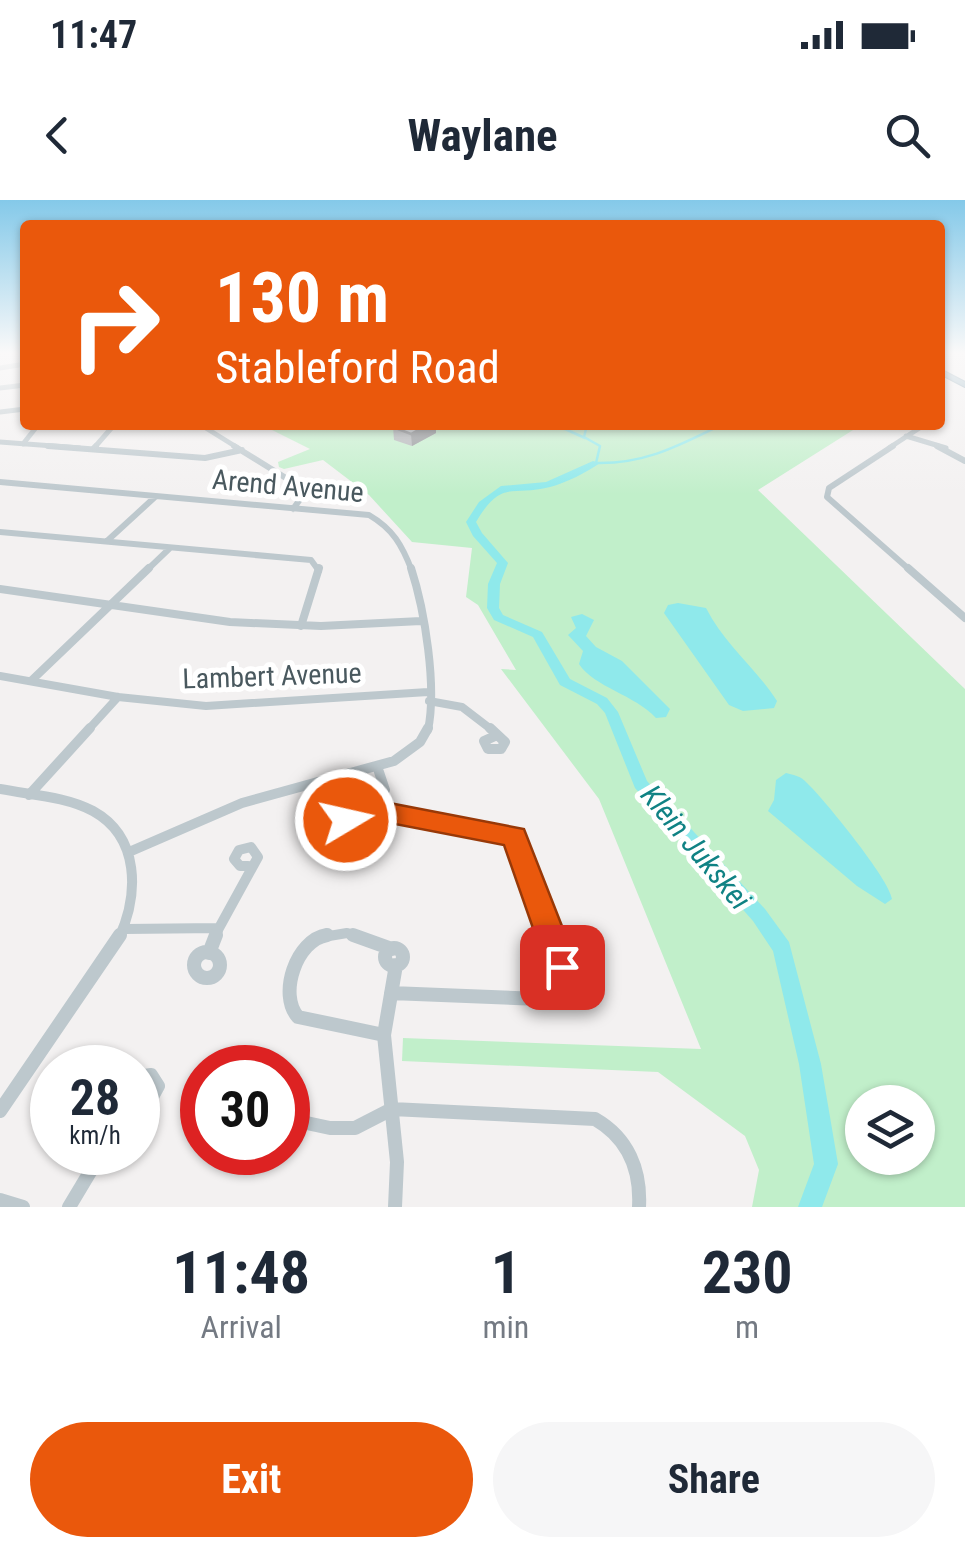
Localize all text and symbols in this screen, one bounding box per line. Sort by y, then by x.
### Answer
text: 11:47 [50,13,137,57]
icon: back [30,108,85,163]
icon: search [880,108,935,163]
text: Waylane [407,109,558,162]
text: 130 m [215,257,389,339]
icon: right [50,260,180,390]
text: Stableford Road [215,341,500,394]
street label: Arend Avenue [211,463,365,509]
street label: Lambert Avenue [182,656,362,696]
position arrow [294,768,398,872]
water label: Klein Jukskei [634,778,758,916]
pin [520,925,605,1010]
icon: arrive [535,940,590,995]
speed limit sign: 30 [180,1045,310,1175]
text: 28 [70,1069,120,1127]
map controls [845,1085,935,1175]
button: layers [845,1085,935,1175]
text: km/h [69,1121,121,1150]
text: 11:48 [172,1237,310,1308]
text: 1 [491,1237,521,1308]
text: 230 [702,1237,793,1308]
text: Arrival [200,1308,282,1346]
text: min [482,1308,529,1346]
text: m [735,1308,759,1346]
button: Exit [30,1422,473,1537]
button: Share [493,1422,935,1537]

